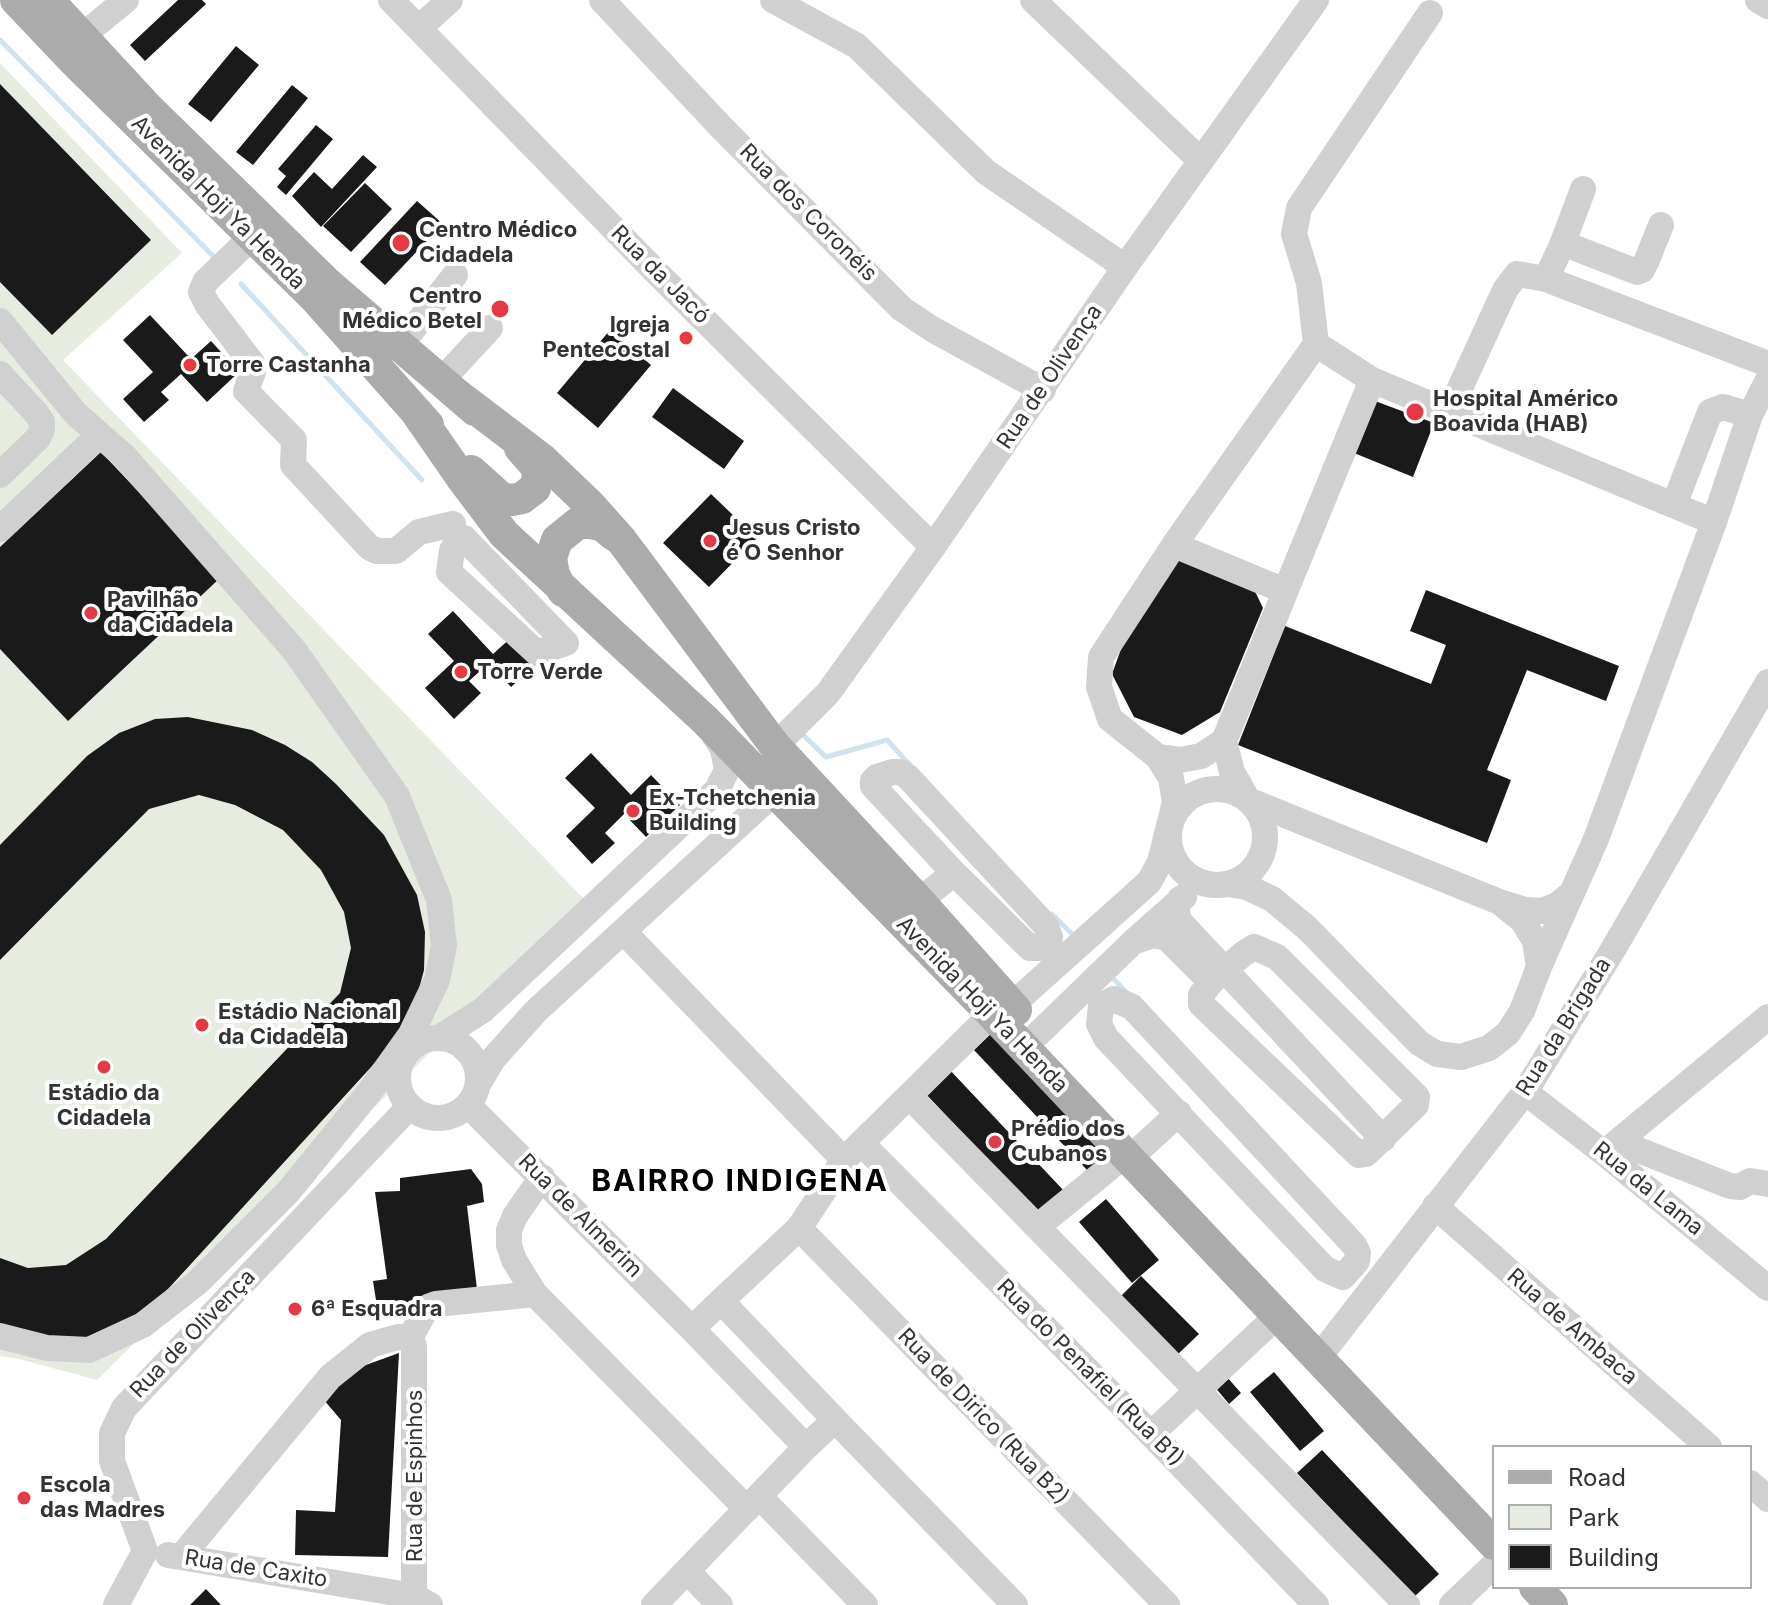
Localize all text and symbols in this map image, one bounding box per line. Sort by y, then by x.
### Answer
street label: Avenida Hoji Ya Henda [126,111,310,295]
street label: Rua dos Coronéis [734,139,882,287]
place label: Centro Médico Cidadela [419,217,577,268]
street label: Rua da Jacó [605,220,715,330]
marker: Centro Médico Cidadela [390,232,412,254]
place label: Centro Médico Betel [342,283,482,334]
marker: Centro Médico Betel [489,298,511,320]
street label: Rua de Olivença [992,300,1108,454]
place label: Igreja Pentecostal [543,312,670,364]
marker: Igreja Pentecostal [677,329,695,347]
place label: Torre Castanha [206,352,371,378]
marker: Torre Castanha [181,356,199,374]
place label: Hospital Américo Boavida (HAB) [1433,386,1618,438]
marker: Hospital Américo Boavida (HAB) [1404,401,1426,423]
place label: Jesus Cristo é O Senhor [726,515,861,566]
marker: Jesus Cristo é O Senhor [701,532,719,550]
place label: Pavilhão da Cidadela [107,587,233,638]
marker: Pavilhão da Cidadela [82,604,100,622]
place label: Torre Verde [477,659,603,685]
marker: Torre Verde [452,663,470,681]
place label: Ex-Tchetchenia Building [649,785,816,836]
marker: Ex-Tchetchenia Building [624,802,642,820]
street label: Avenida Hoji Ya Henda [891,911,1073,1099]
street label: Rua da Brigada [1511,953,1617,1101]
place label: Estádio Nacional da Cidadela [218,999,398,1050]
marker: Estádio Nacional da Cidadela [193,1016,211,1034]
marker: Estádio da Cidadela [95,1058,113,1076]
place label: Estádio da Cidadela [48,1080,160,1132]
place label: Prédio dos Cubanos [1011,1116,1125,1168]
marker: Prédio dos Cubanos [986,1133,1004,1151]
street label: Rua da Lama [1588,1137,1708,1241]
street label: Rua de Almerim [513,1149,647,1283]
district label: BAIRRO INDIGENA [591,1164,889,1200]
street label: Rua de Ambaca [1502,1263,1642,1391]
street label: Rua de Olivença [125,1264,261,1404]
street label: Rua do Penafiel (Rua B1) [991,1274,1189,1472]
place label: 6ª Esquadra [311,1296,442,1322]
marker: 6ª Esquadra [286,1300,304,1318]
street label: Rua de Dirico (Rua B2) [892,1323,1074,1511]
street label: Rua de Espinhos [402,1390,428,1562]
legend [1492,1445,1752,1589]
text: Road [1568,1463,1626,1492]
place label: Escola das Madres [40,1472,165,1524]
marker: Escola das Madres [15,1489,33,1507]
text: Park [1568,1503,1619,1532]
text: Building [1568,1543,1659,1572]
street label: Rua de Caxito [183,1545,329,1593]

